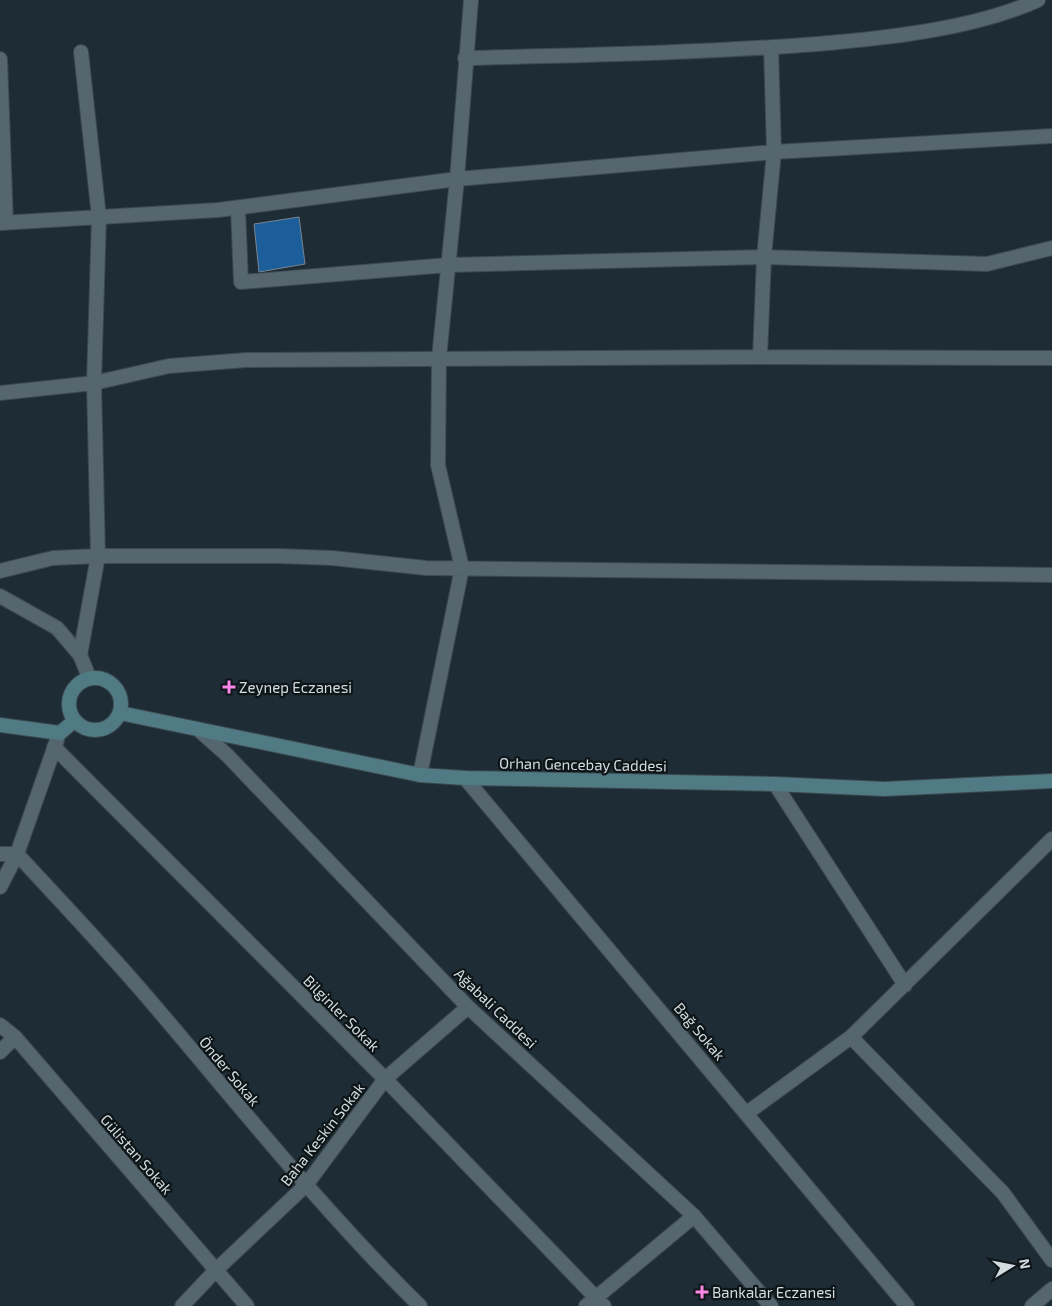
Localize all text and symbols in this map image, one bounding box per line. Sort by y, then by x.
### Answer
place label: Zeynep Eczanesi [239,678,352,696]
marker: Zeynep Eczanesi [223,681,235,693]
street label: Orhan Gencebay Caddesi [499,754,667,774]
street label: Ağabali Caddesi [451,964,541,1052]
street label: Bilginler Sokak [300,971,384,1055]
street label: Bağ Sokak [671,999,730,1064]
street label: Önder Sokak [196,1033,264,1110]
street label: Baha Keskin Sokak [276,1079,368,1189]
street label: Gülistan Sokak [97,1110,177,1198]
north arrow [987,1241,1037,1291]
text: N [1016,1257,1035,1270]
place label: Bankalar Eczanesi [712,1283,836,1301]
marker: Bankalar Eczanesi [696,1286,708,1298]

